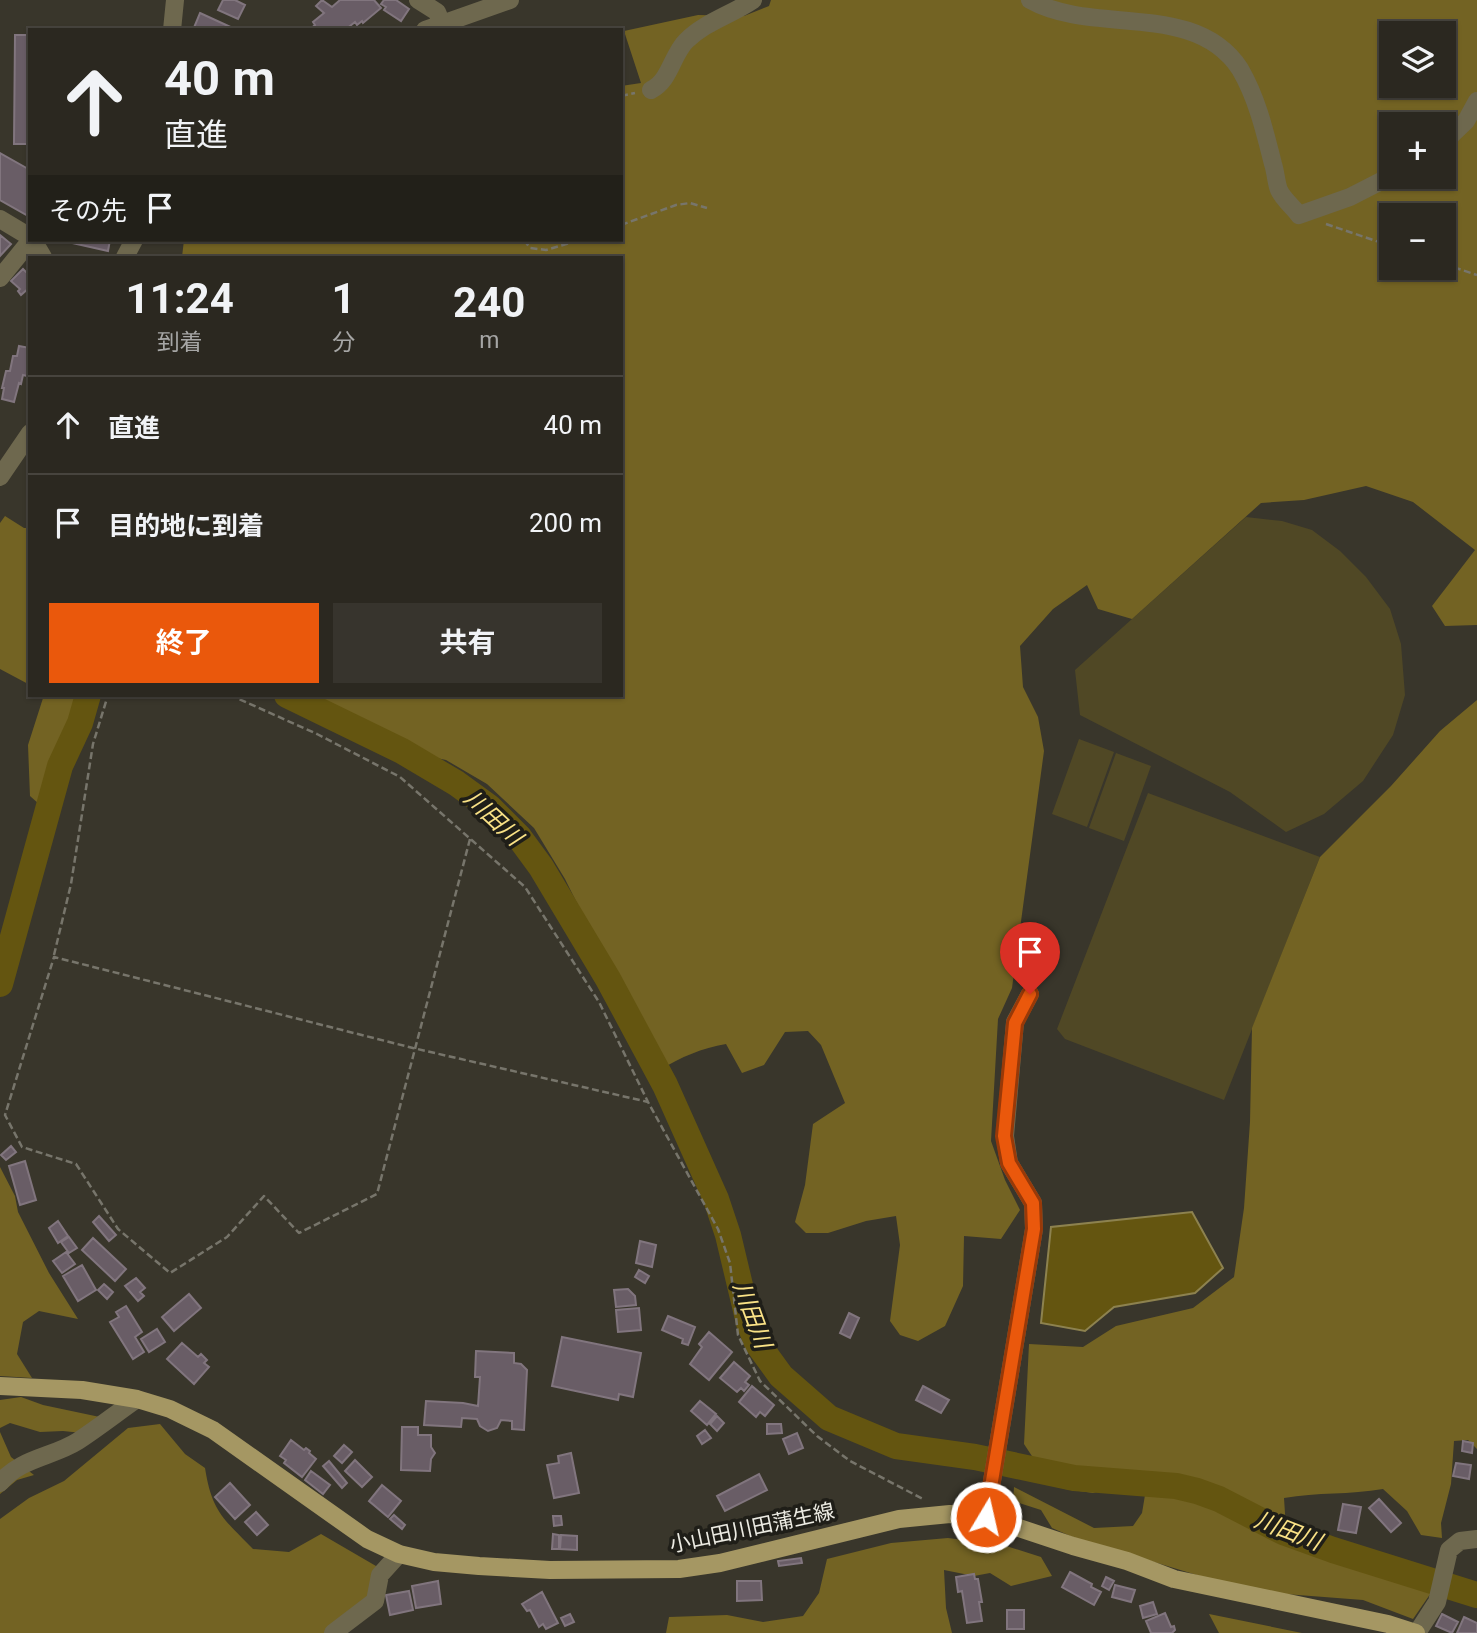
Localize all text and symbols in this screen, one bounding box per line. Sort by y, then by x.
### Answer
map controls [1379,21,1456,280]
button: layers [1379,21,1456,98]
text: 40 m [164,50,275,107]
icon: ahead [49,56,140,147]
button: + [1379,112,1456,189]
text: 直進 [164,116,228,154]
icon: arrive [141,189,179,227]
text: その先 [49,196,127,226]
button: − [1379,203,1456,280]
text: 11:24 [126,274,234,323]
text: 1 [331,274,356,323]
text: 240 [453,278,525,327]
text: m [479,327,499,354]
text: 到着 [157,329,203,356]
text: 分 [332,329,355,356]
icon: ahead [49,406,87,444]
text: 40 m [544,410,602,440]
text: 直進 [108,413,160,443]
icon: arrive [49,504,87,542]
text: 200 m [529,508,602,538]
text: 目的地に到着 [108,511,264,541]
button: 終了 [49,603,319,683]
button: 共有 [333,603,602,683]
water label: 川田川 [459,785,530,853]
pin [1000,922,1060,994]
icon: arrive [1011,933,1049,971]
water label: 川田川 [728,1278,778,1355]
position arrow [949,1480,1023,1554]
street label: 小山田川田蒲生線 [667,1499,837,1557]
water label: 川田川 [1251,1506,1328,1557]

